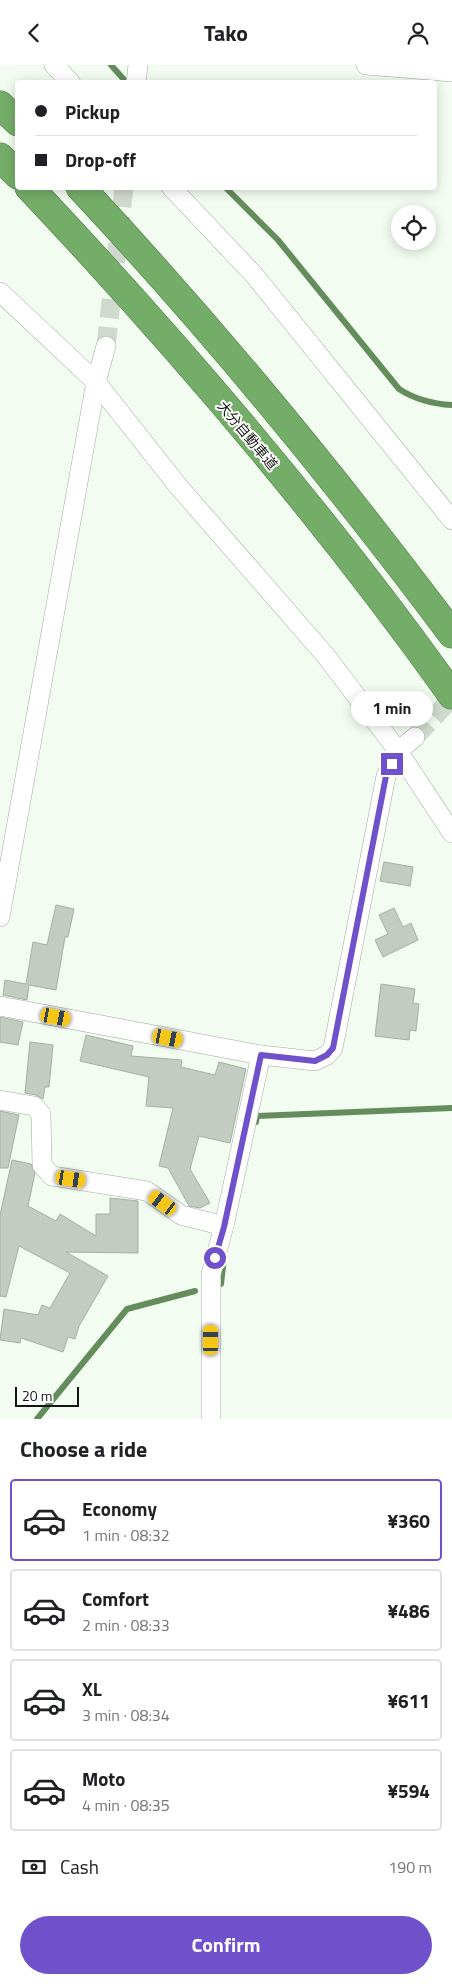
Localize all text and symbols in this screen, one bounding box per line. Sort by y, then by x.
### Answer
text: Tako [204,16,248,50]
icon: back [20,19,48,47]
icon: person [404,19,432,47]
text: Pickup [65,97,120,126]
text: Drop-off [65,145,136,174]
map controls [391,205,436,250]
button: locate [391,205,436,250]
street label: 大分自動車道 [213,396,283,474]
callout: 1 min [351,691,433,727]
text: 1 min [373,696,411,720]
route end [381,753,403,775]
car [39,1007,72,1027]
car [151,1028,184,1048]
car [55,1169,86,1189]
car [146,1188,179,1218]
route start [204,1247,226,1269]
car [203,1325,218,1355]
scale bar [15,1384,79,1407]
text: 20 m [22,1385,52,1406]
text: Choose a ride [20,1432,147,1466]
text: Economy [82,1494,157,1523]
icon: car [22,1498,67,1543]
text: ¥360 [387,1506,430,1535]
text: 1 min · 08:32 [82,1523,170,1547]
text: Comfort [82,1584,149,1613]
icon: car [22,1588,67,1633]
text: ¥486 [387,1596,430,1625]
text: 2 min · 08:33 [82,1613,170,1637]
text: XL [82,1674,102,1703]
icon: car [22,1678,67,1723]
text: ¥611 [387,1686,430,1715]
text: 3 min · 08:34 [82,1703,170,1727]
text: Moto [82,1764,125,1793]
icon: car [22,1768,67,1813]
text: ¥594 [387,1776,430,1805]
text: 4 min · 08:35 [82,1793,170,1817]
text: Cash [60,1852,99,1881]
icon: cash [20,1853,48,1881]
text: 190 m [388,1855,432,1879]
button: Confirm [20,1916,432,1974]

